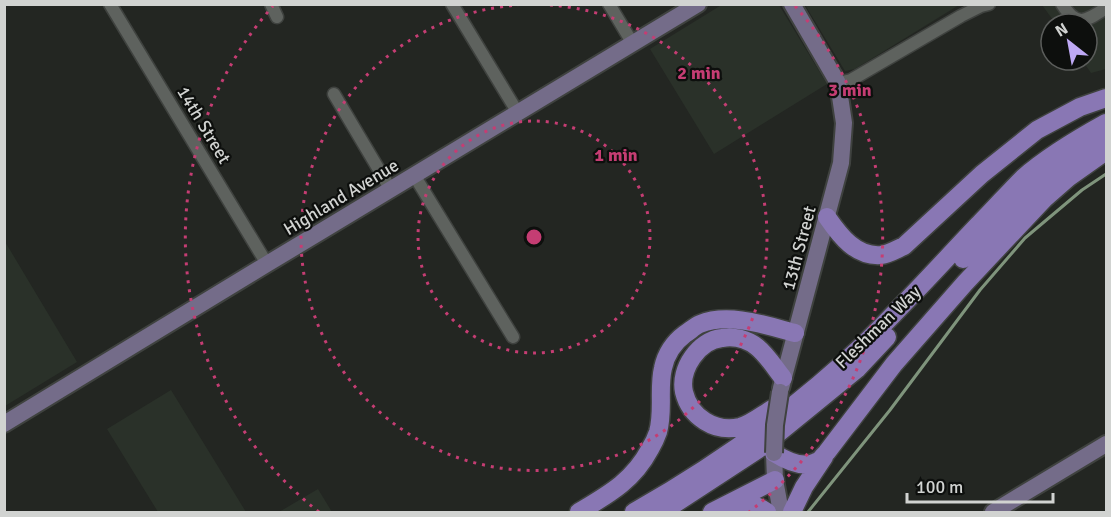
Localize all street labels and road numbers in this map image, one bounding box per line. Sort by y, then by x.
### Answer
street label: 14th Street [172,82,236,168]
street label: Highland Avenue [279,154,403,240]
street label: 13th Street [777,203,821,293]
street label: Fleshman Way [831,280,926,373]

